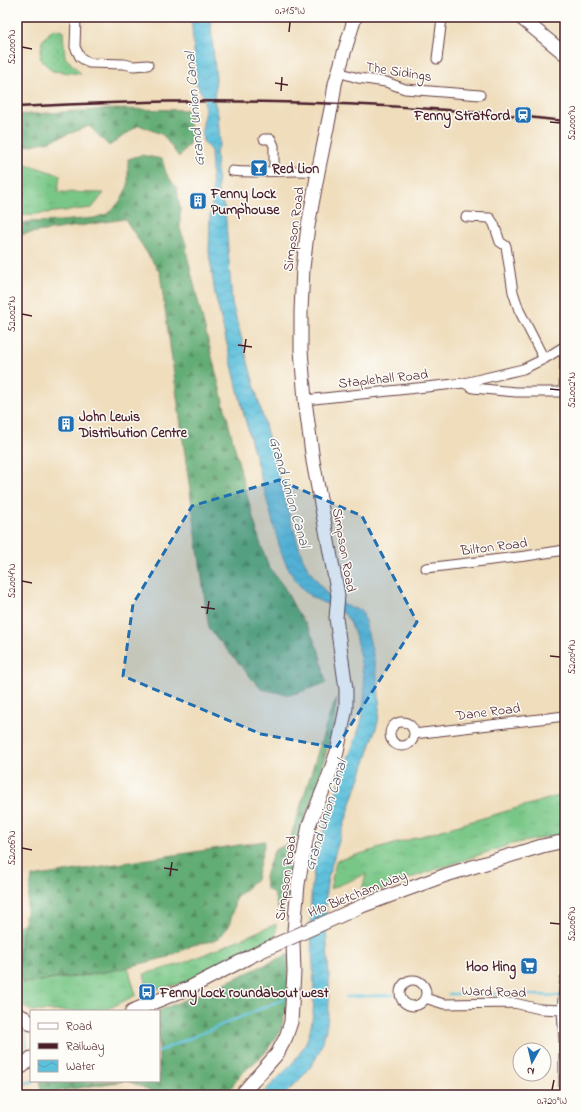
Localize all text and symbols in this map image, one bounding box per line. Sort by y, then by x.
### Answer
text: 0.715°W [275,4,305,19]
text: 52.000°N [5,29,20,65]
water label: Grand Union Canal [179,48,211,167]
street label: The Sidings [364,57,433,89]
station icon: Fenny Stratford [513,105,533,125]
text: 52.000°N [565,105,580,141]
place label: Fenny Stratford [413,106,510,129]
bar icon: Red Lion [249,158,269,178]
place label: Red Lion [271,159,319,180]
place label: Fenny Lock Pumphouse [210,184,280,221]
street label: Simpson Road [278,185,311,273]
building icon: Fenny Lock Pumphouse [188,191,208,211]
text: 52.002°N [5,296,20,332]
street label: Staplehall Road [337,364,429,395]
text: 52.002°N [565,372,580,408]
place label: John Lewis Distribution Centre [78,407,188,444]
building icon: John Lewis Distribution Centre [56,414,76,434]
water label: Grand Union Canal [263,434,316,553]
street label: Simpson Road [326,506,361,594]
street label: Bilton Road [459,533,529,562]
text: 52.004°N [5,563,20,598]
text: 52.004°N [565,639,580,674]
street label: Dane Road [454,698,522,727]
water label: Grand Union Canal [299,755,354,873]
text: 52.006°N [5,830,20,866]
street label: Simpson Road [270,834,303,922]
street label: H10 Bletcham Way [305,865,411,925]
text: 52.006°N [565,906,580,942]
supermarket icon: Hoo Hing [519,956,539,976]
place label: Hoo Hing [466,957,517,980]
street label: Ward Road [461,981,527,1004]
bus stop icon: Fenny Lock roundabout west [137,982,157,1002]
place label: Fenny Lock roundabout west [159,983,329,1006]
legend [30,1010,160,1082]
text: Road [66,1018,92,1036]
text: Railway [66,1038,105,1057]
north arrow [512,1042,552,1082]
text: Water [66,1058,95,1076]
text: N [526,1062,536,1079]
text: 0.720°W [537,1094,567,1109]

